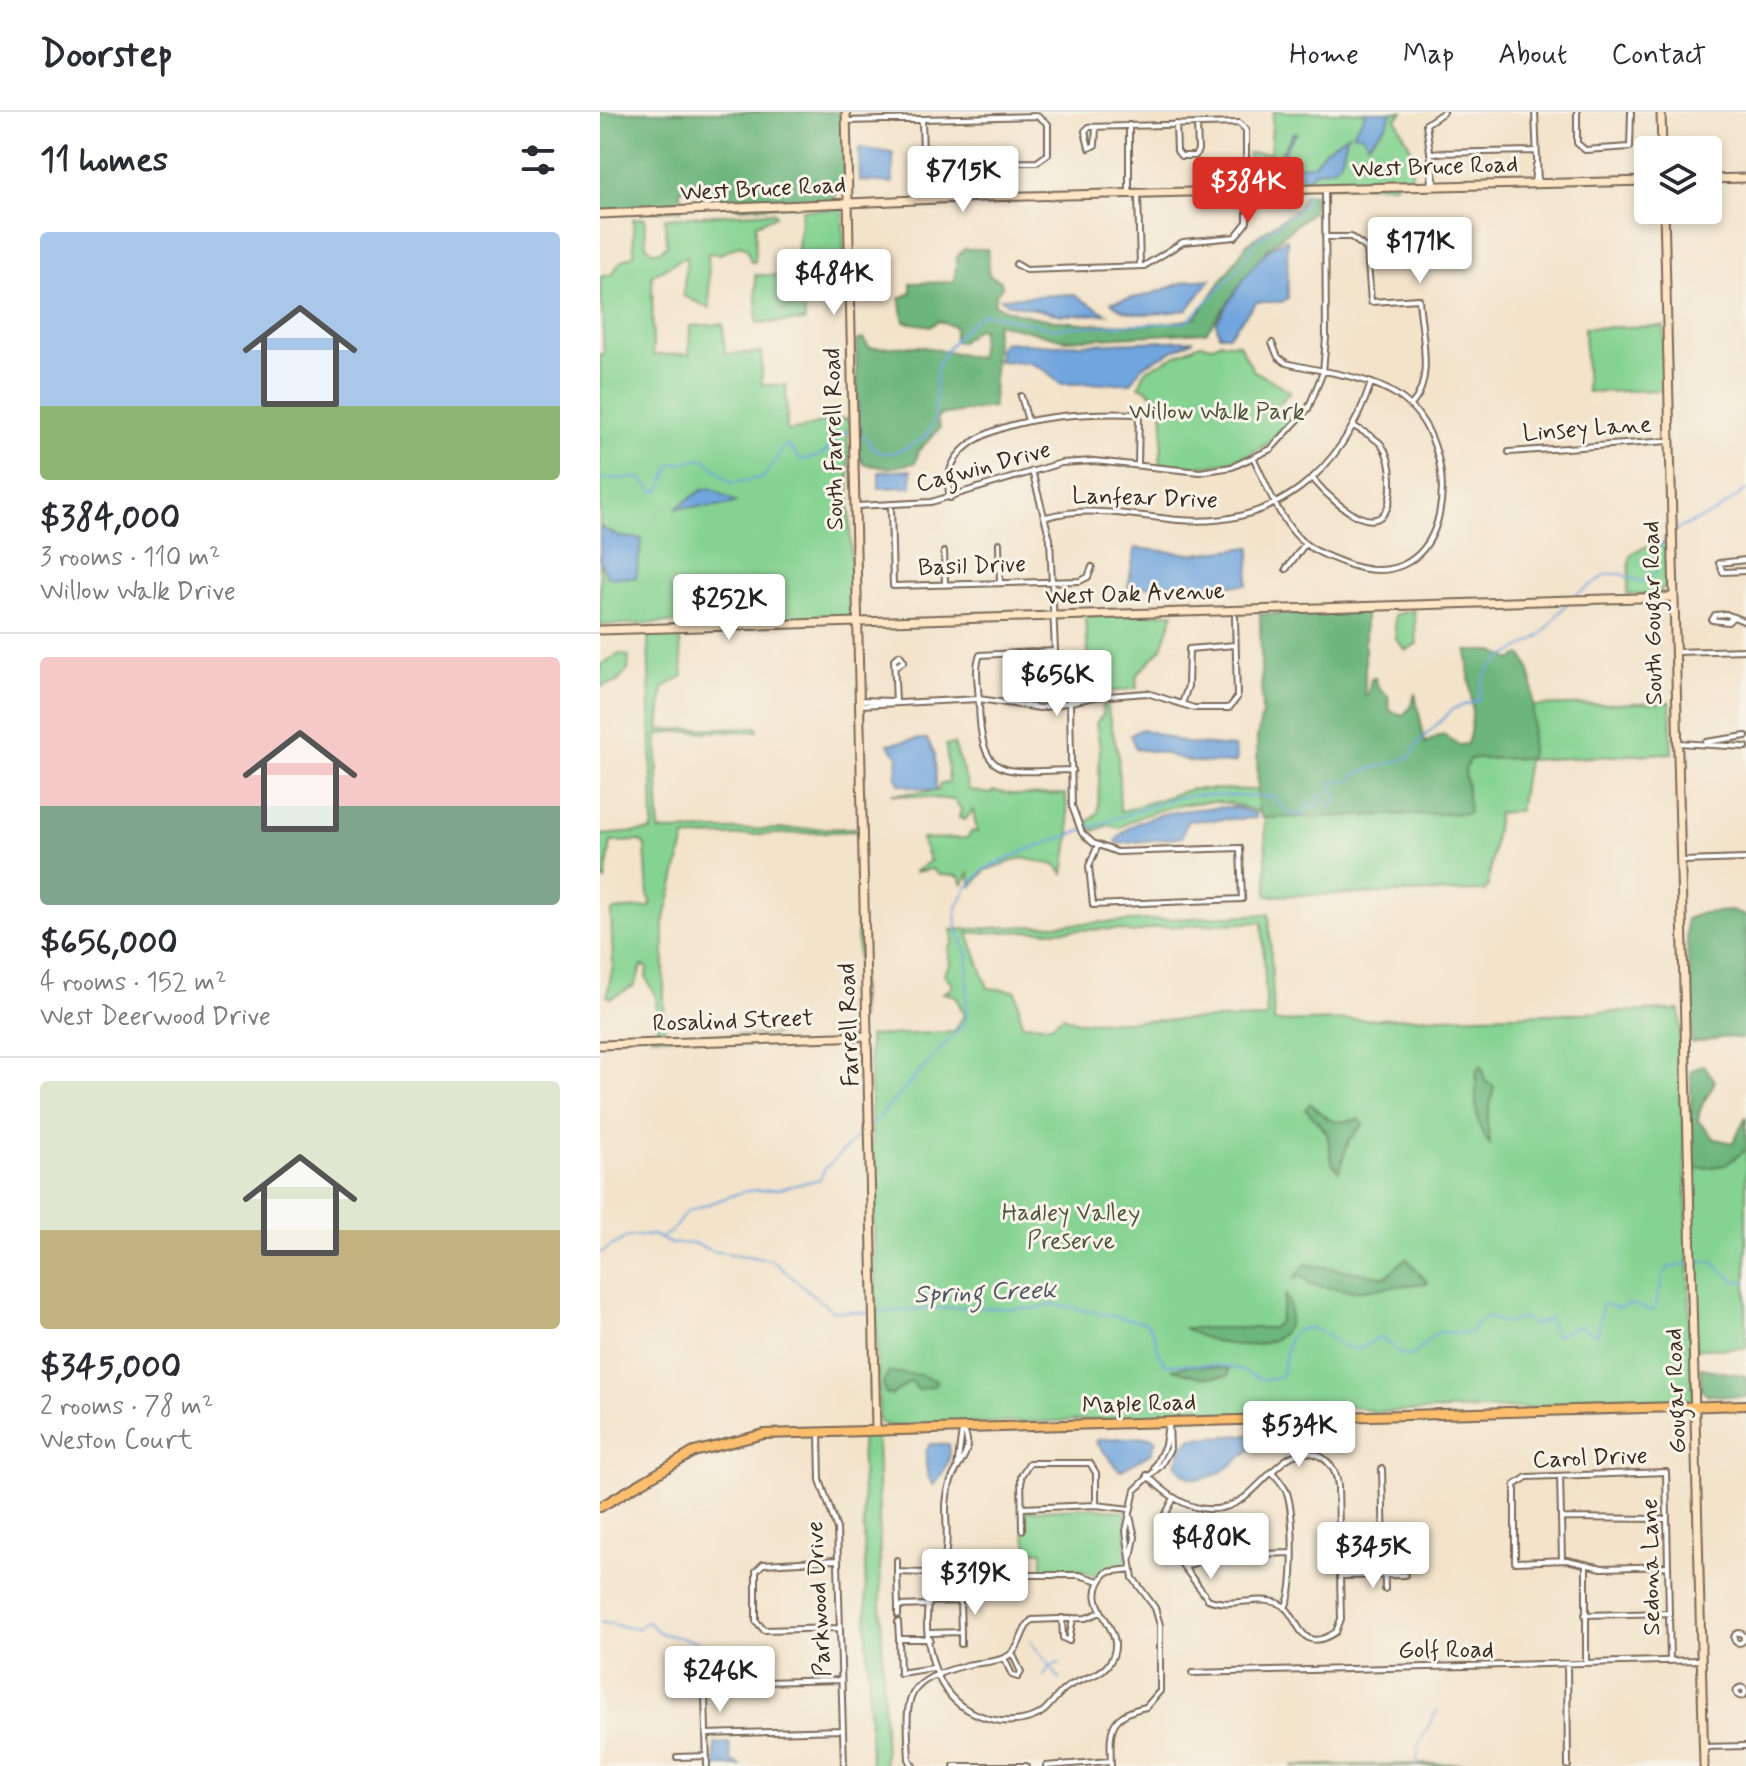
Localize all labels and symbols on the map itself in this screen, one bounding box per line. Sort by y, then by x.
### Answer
pin: $715K [907,146,1019,214]
street label: West Bruce Road [1352,149,1519,186]
pin: $384K [1192,157,1304,225]
street label: West Bruce Road [679,170,847,209]
pin: $171K [1364,217,1476,285]
pin: $484K [778,249,890,317]
street label: South Farrell Road [817,347,852,530]
park label: Willow Walk Park [1129,397,1305,428]
street label: Linsey Lane [1522,410,1653,449]
street label: Cagwin Drive [913,435,1055,503]
street label: Lanfear Drive [1071,480,1218,517]
street label: South Gougar Road [1636,520,1674,705]
street label: Basil Drive [918,549,1027,584]
pin: $252K [673,574,785,642]
street label: West Oak Avenue [1045,576,1225,613]
pin: $656K [1001,650,1113,718]
street label: Farrell Road [832,963,867,1087]
street label: Rosalind Street [652,1003,814,1040]
park label: Hadley Valley Preserve [1002,1198,1140,1257]
water label: Spring Creek [913,1273,1058,1315]
street label: Gougar Road [1659,1327,1697,1454]
street label: Maple Road [1082,1387,1197,1422]
pin: $534K [1243,1401,1355,1469]
street label: Carol Drive [1532,1441,1648,1476]
street label: Sedona Lane [1635,1498,1668,1636]
pin: $480K [1155,1513,1267,1581]
street label: Parkwood Drive [800,1520,839,1678]
pin: $345K [1317,1522,1429,1590]
pin: $319K [919,1549,1031,1617]
street label: Golf Road [1398,1635,1494,1666]
pin: $246K [664,1646,776,1714]

